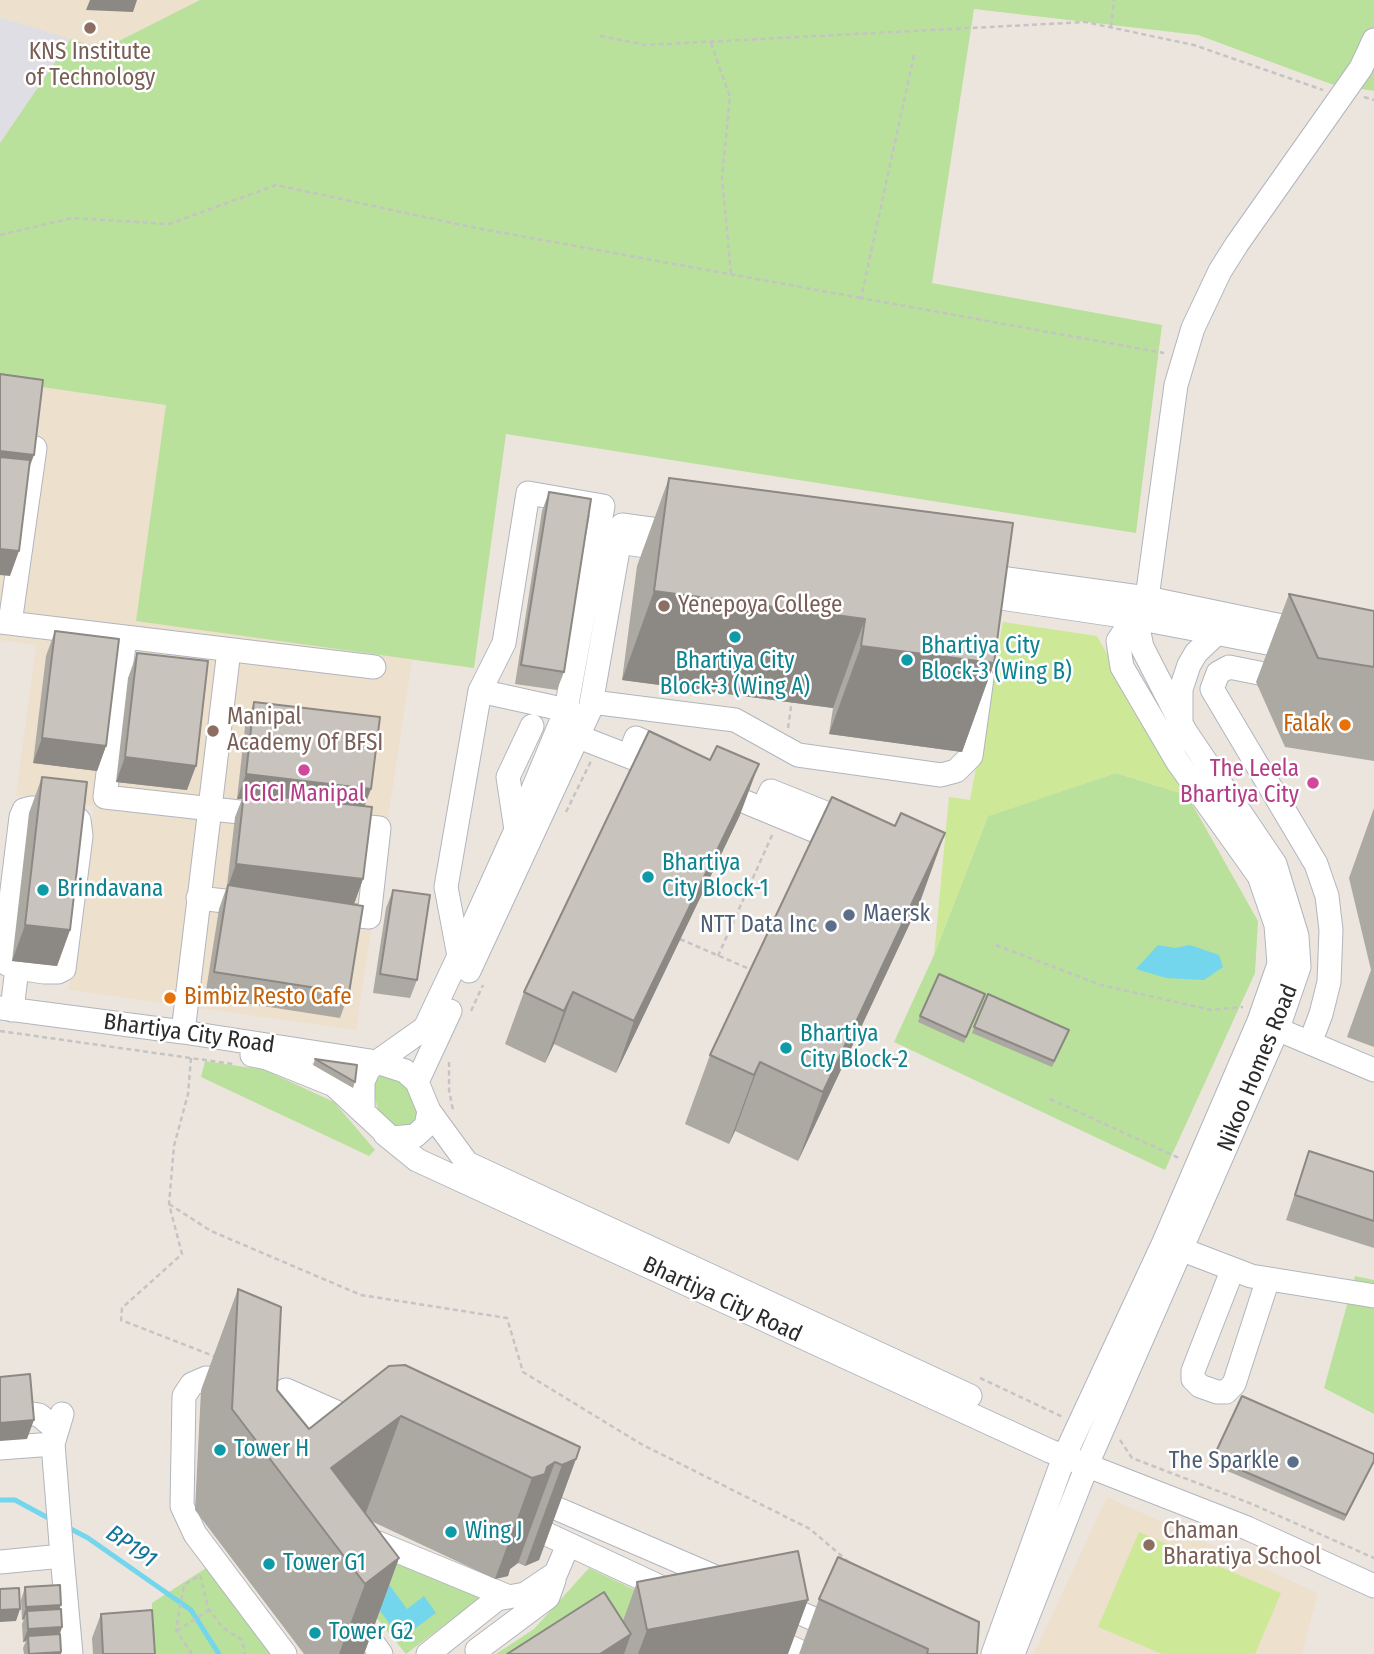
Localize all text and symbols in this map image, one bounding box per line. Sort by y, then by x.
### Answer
marker: KNS Institute of Technology [82,20,98,36]
place label: KNS Institute of Technology [25,39,155,93]
place label: Yenepoya College [678,592,842,620]
marker: Yenepoya College [656,598,672,614]
marker: Bhartiya City Block-3 (Wing A) [727,629,743,645]
place label: Bhartiya City Block-3 (Wing B) [921,633,1072,687]
place label: Bhartiya City Block-3 (Wing A) [660,648,810,702]
marker: Bhartiya City Block-3 (Wing B) [899,652,915,668]
place label: Manipal Academy Of BFSI [227,704,383,758]
place label: Falak [1283,711,1331,739]
marker: Falak [1337,717,1353,733]
marker: Manipal Academy Of BFSI [205,723,221,739]
place label: The Leela Bhartiya City [1180,756,1299,810]
marker: ICICI Manipal [296,762,312,778]
marker: The Leela Bhartiya City [1305,775,1321,791]
place label: ICICI Manipal [243,781,365,809]
place label: Bhartiya City Block-1 [662,850,769,904]
marker: Bhartiya City Block-1 [640,869,656,885]
place label: Brindavana [57,876,163,904]
marker: Brindavana [35,882,51,898]
place label: Maersk [863,901,930,929]
marker: Maersk [841,907,857,923]
place label: NTT Data Inc [700,912,817,940]
marker: NTT Data Inc [823,918,839,934]
street label: Nikoo Homes Road [1212,980,1304,1156]
place label: Bimbiz Resto Cafe [184,984,352,1012]
marker: Bimbiz Resto Cafe [162,990,178,1006]
street label: Bhartiya City Road [102,1008,276,1060]
place label: Bhartiya City Block-2 [800,1021,908,1075]
marker: Bhartiya City Block-2 [778,1040,794,1056]
street label: Bhartiya City Road [638,1251,806,1349]
place label: Tower H [234,1436,309,1464]
marker: Tower H [212,1442,228,1458]
place label: The Sparkle [1169,1448,1279,1476]
marker: The Sparkle [1285,1454,1301,1470]
place label: Wing J [465,1518,523,1546]
place label: Chaman Bharatiya School [1163,1518,1321,1572]
water label: BP191 [100,1519,162,1575]
marker: Wing J [443,1524,459,1540]
marker: Chaman Bharatiya School [1141,1537,1157,1553]
place label: Tower G1 [283,1550,366,1578]
marker: Tower G1 [261,1556,277,1572]
place label: Tower G2 [329,1619,413,1647]
marker: Tower G2 [307,1625,323,1641]

